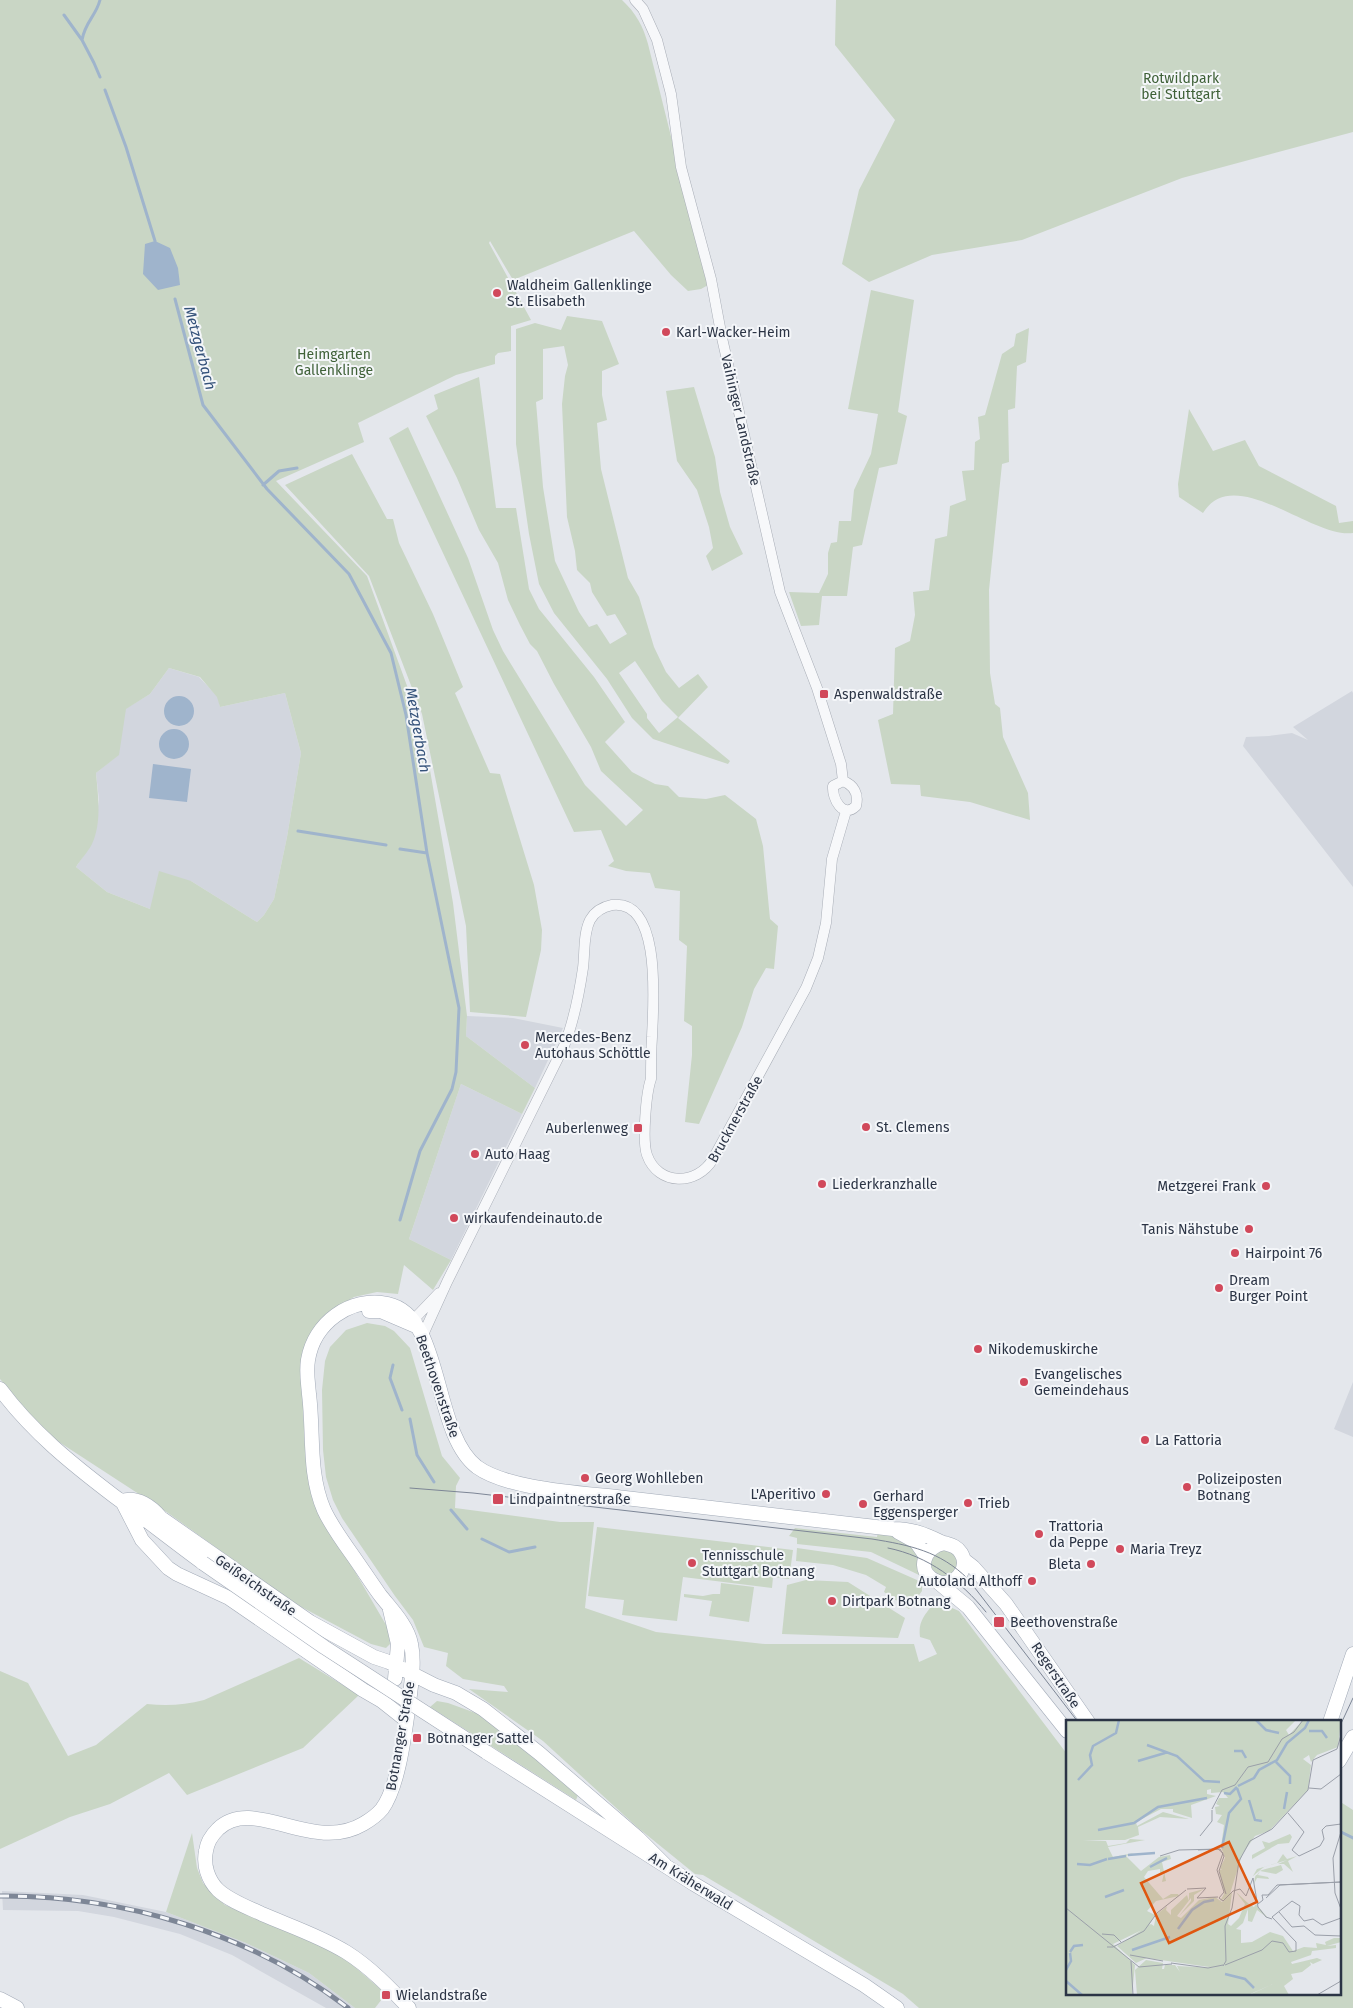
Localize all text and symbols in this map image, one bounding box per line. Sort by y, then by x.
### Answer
park label: Rotwildpark bei Stuttgart [1141,70,1222,103]
place label: Waldheim Gallenklinge St. Elisabeth [507,277,652,310]
marker: Waldheim Gallenklinge St. Elisabeth [491,287,503,299]
water label: Metzgerbach [180,304,220,392]
place label: Karl-Wacker-Heim [676,324,791,341]
marker: Karl-Wacker-Heim [660,326,672,338]
park label: Heimgarten Gallenklinge [295,346,373,379]
street label: Vaihinger Landstraße [717,353,764,487]
water label: Metzgerbach [402,686,434,774]
place label: Aspenwaldstraße [834,686,943,703]
marker: Aspenwaldstraße [818,688,830,700]
place label: Mercedes-Benz Autohaus Schöttle [535,1029,651,1062]
marker: Mercedes-Benz Autohaus Schöttle [519,1039,531,1051]
street label: Brucknerstraße [704,1073,766,1166]
place label: St. Clemens [876,1119,950,1136]
place label: Auberlenweg [546,1120,629,1137]
marker: St. Clemens [860,1121,872,1133]
marker: Auberlenweg [632,1122,644,1134]
place label: Auto Haag [485,1146,550,1163]
marker: Auto Haag [469,1148,481,1160]
place label: Liederkranzhalle [832,1176,937,1193]
marker: Liederkranzhalle [816,1178,828,1190]
place label: Metzgerei Frank [1157,1178,1257,1195]
marker: Metzgerei Frank [1260,1180,1272,1192]
place label: wirkaufendeinauto.de [464,1210,603,1227]
marker: wirkaufendeinauto.de [448,1212,460,1224]
place label: Tanis Nähstube [1141,1221,1239,1238]
marker: Tanis Nähstube [1243,1223,1255,1235]
place label: Hairpoint 76 [1245,1245,1322,1262]
marker: Hairpoint 76 [1229,1247,1241,1259]
place label: Dream Burger Point [1229,1272,1309,1305]
marker: Dream Burger Point [1213,1282,1225,1294]
street label: Beethovenstraße [412,1332,463,1440]
place label: Nikodemuskirche [988,1341,1098,1358]
marker: Nikodemuskirche [972,1343,984,1355]
place label: Evangelisches Gemeindehaus [1034,1366,1129,1399]
marker: Evangelisches Gemeindehaus [1018,1376,1030,1388]
place label: La Fattoria [1155,1432,1222,1449]
marker: La Fattoria [1139,1434,1151,1446]
place label: Georg Wohlleben [595,1470,704,1487]
place label: Polizeiposten Botnang [1197,1471,1282,1504]
marker: Georg Wohlleben [579,1472,591,1484]
marker: Polizeiposten Botnang [1181,1481,1193,1493]
place label: L'Aperitivo [750,1486,816,1503]
marker: L'Aperitivo [820,1488,832,1500]
place label: Gerhard Eggensperger [873,1488,959,1521]
place label: Lindpaintnerstraße [509,1491,631,1508]
marker: Lindpaintnerstraße [491,1492,505,1506]
place label: Trieb [978,1495,1010,1512]
marker: Trieb [962,1497,974,1509]
marker: Gerhard Eggensperger [857,1498,869,1510]
place label: Trattoria da Peppe [1049,1518,1108,1551]
marker: Trattoria da Peppe [1033,1528,1045,1540]
place label: Maria Treyz [1130,1541,1202,1558]
marker: Maria Treyz [1114,1543,1126,1555]
place label: Tennisschule Stuttgart Botnang [702,1547,815,1580]
street label: Geißeichstraße [212,1551,300,1620]
place label: Bleta [1048,1556,1081,1573]
marker: Tennisschule Stuttgart Botnang [686,1557,698,1569]
marker: Bleta [1085,1558,1097,1570]
place label: Autoland Althoff [918,1573,1023,1590]
marker: Autoland Althoff [1026,1575,1038,1587]
place label: Dirtpark Botnang [842,1593,951,1610]
marker: Dirtpark Botnang [826,1595,838,1607]
place label: Beethovenstraße [1010,1614,1118,1631]
marker: Beethovenstraße [992,1615,1006,1629]
street label: Regerstraße [1027,1639,1084,1711]
street label: Botnanger Straße [383,1680,418,1792]
inset map [1066,1720,1340,1996]
place label: Botnanger Sattel [427,1730,533,1747]
marker: Botnanger Sattel [411,1732,423,1744]
street label: Am Kräherwald [646,1849,736,1914]
place label: Wielandstraße [396,1987,487,2004]
marker: Wielandstraße [380,1989,392,2001]

